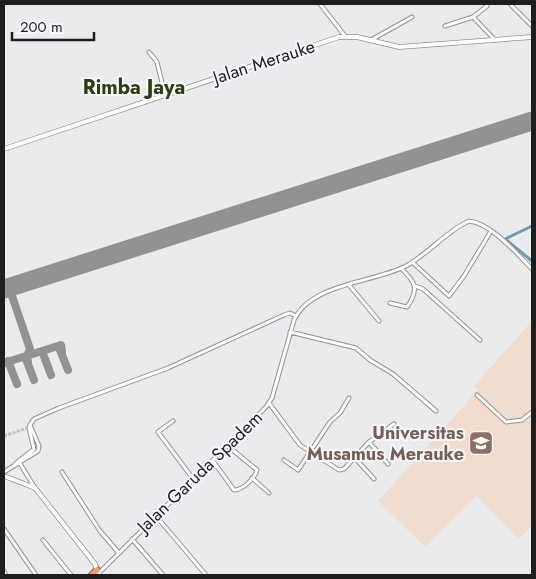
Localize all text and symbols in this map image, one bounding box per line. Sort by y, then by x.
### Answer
scale bar [12,10,95,42]
text: 200 m [20,16,63,38]
street label: Jalan Merauke [208,33,318,91]
district label: Rimba Jaya [83,73,185,102]
street label: Jalan Garuda Spadem [130,405,269,540]
place label: Universitas Musamus Merauke [307,420,464,467]
school or university icon: Universitas Musamus Merauke [468,430,494,456]

